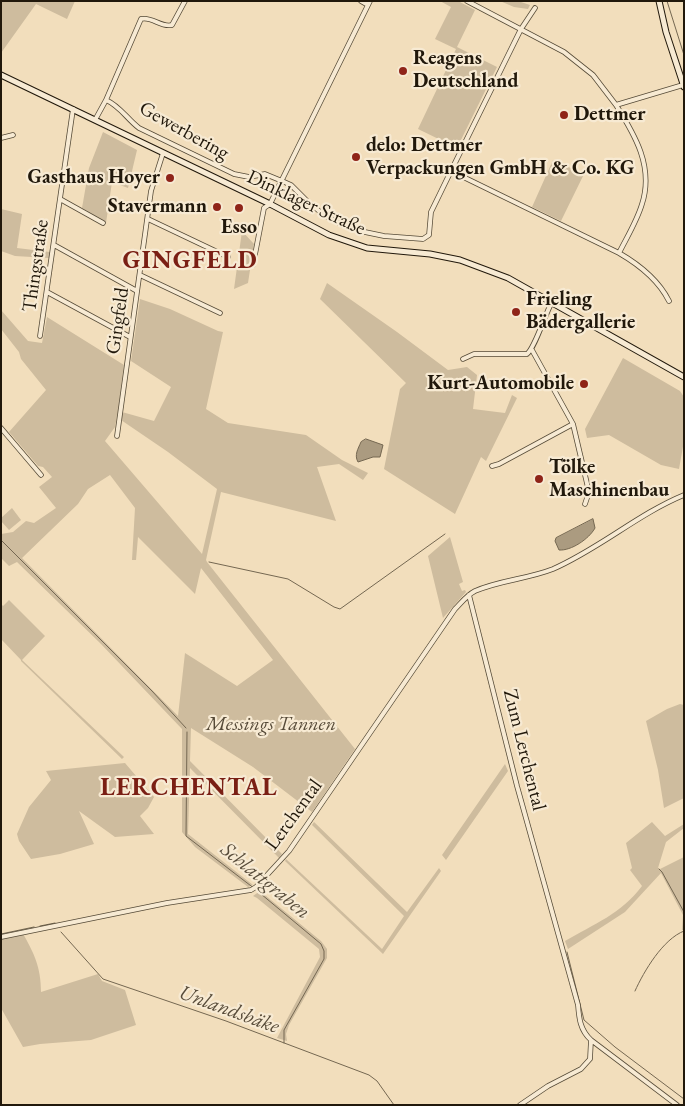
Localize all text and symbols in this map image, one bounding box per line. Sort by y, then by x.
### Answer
place label: Reagens Deutschland [413,47,518,94]
marker: Reagens Deutschland [397,65,409,77]
street label: Gewerbering [135,97,233,165]
place label: Dettmer [574,103,645,127]
marker: Dettmer [558,109,570,121]
place label: delo: Dettmer Verpackungen GmbH & Co. KG [366,134,634,181]
marker: delo: Dettmer Verpackungen GmbH & Co. KG [350,151,362,163]
street label: Dinklager Straße [243,165,369,241]
place label: Gasthaus Hoyer [28,166,160,190]
marker: Gasthaus Hoyer [164,172,176,184]
place label: Stavermann [108,195,207,219]
marker: Stavermann [211,201,223,213]
marker: Esso [233,202,245,214]
place label: Esso [221,216,257,240]
street label: Thingstraße [18,218,54,314]
district label: GINGFELD [121,246,259,276]
street label: Gingfeld [101,286,135,356]
place label: Frieling Bädergallerie [526,288,635,335]
marker: Frieling Bädergallerie [510,306,522,318]
place label: Kurt-Automobile [427,372,574,396]
marker: Kurt-Automobile [578,378,590,390]
place label: Tölke Maschinenbau [549,456,669,503]
marker: Tölke Maschinenbau [533,473,545,485]
street label: Zum Lerchental [497,687,551,813]
park label: Messings Tannen [206,713,336,737]
district label: LERCHENTAL [99,773,279,803]
street label: Lerchental [260,775,328,855]
water label: Schlattgraben [215,837,315,925]
water label: Unlandsbäke [176,980,282,1040]

